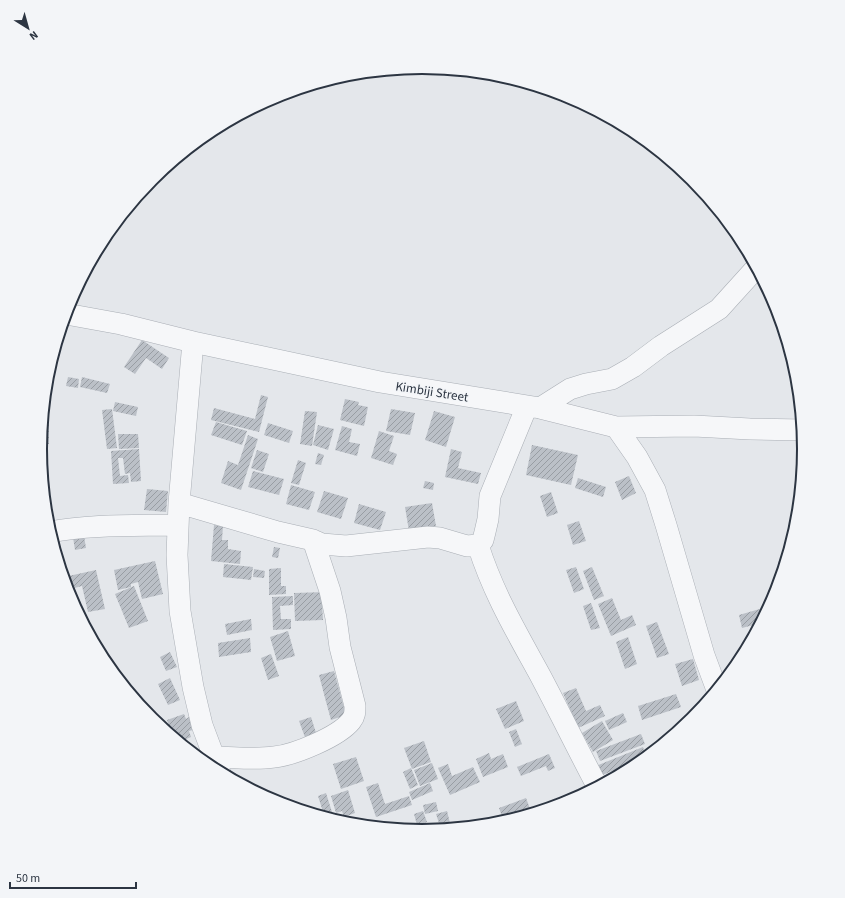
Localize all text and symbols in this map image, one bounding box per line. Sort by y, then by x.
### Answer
north arrow [8,8,48,48]
text: N [26,27,41,44]
street label: Kimbiji Street [394,377,470,407]
scale bar [10,864,136,890]
text: 50 m [16,870,40,887]

